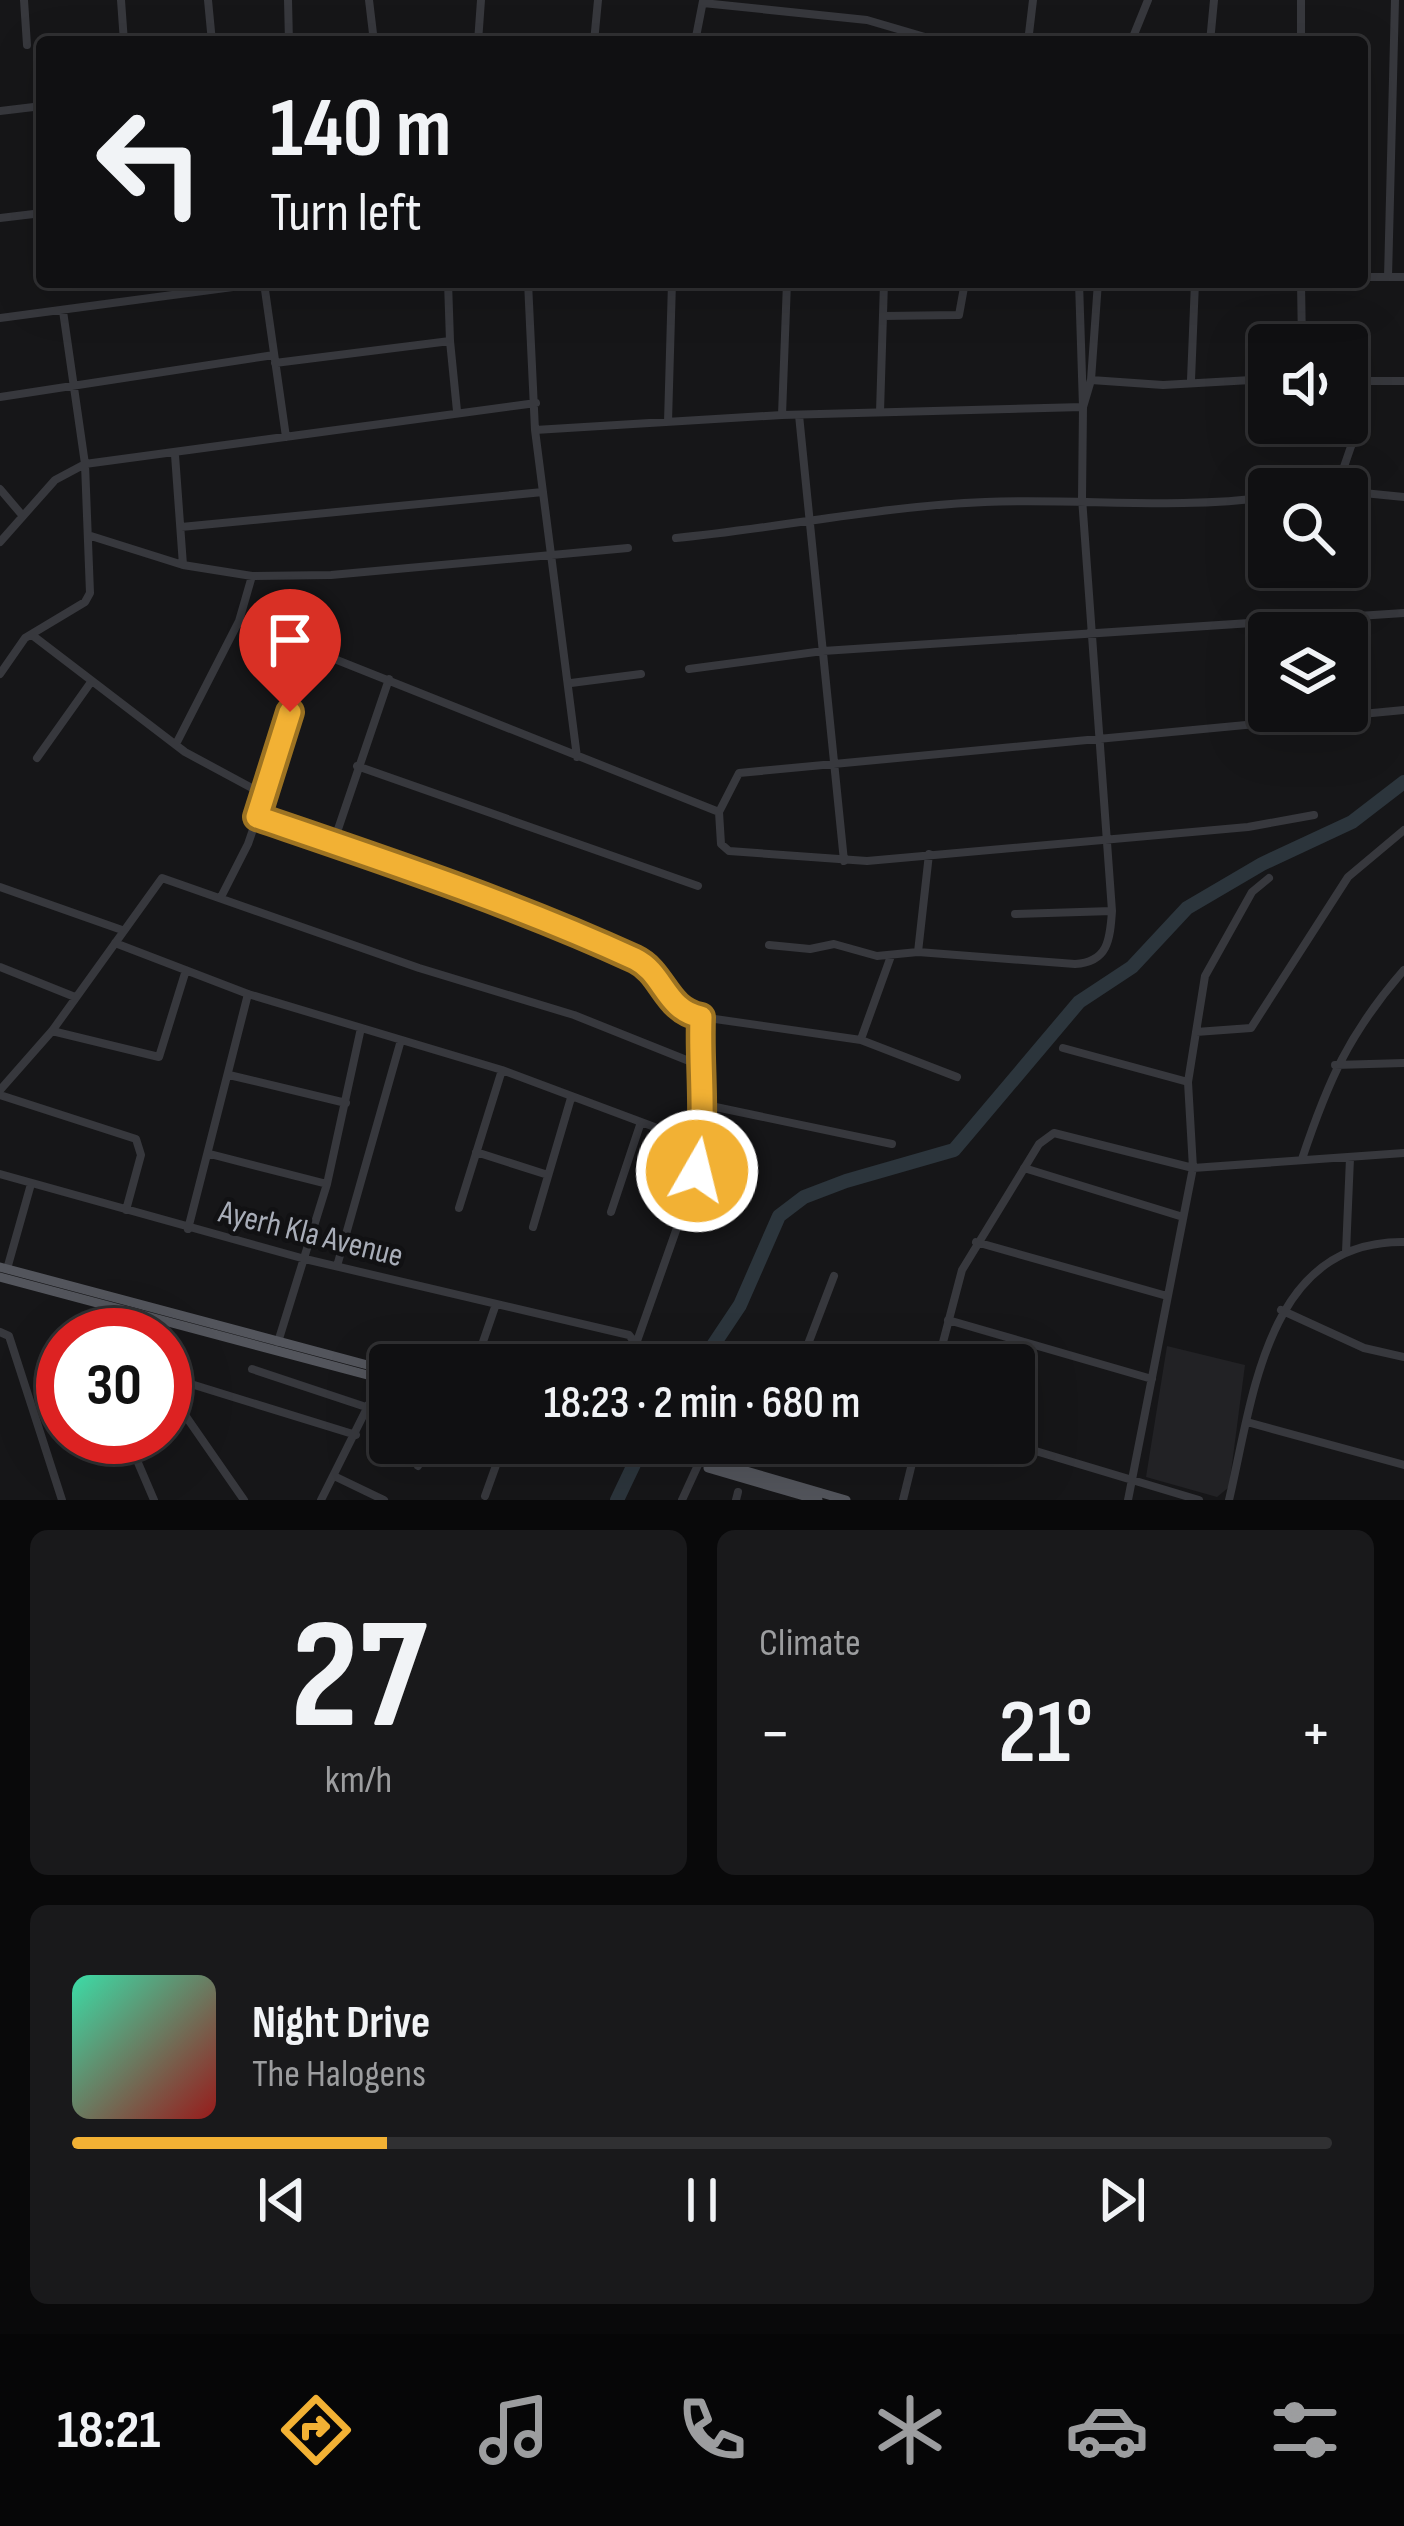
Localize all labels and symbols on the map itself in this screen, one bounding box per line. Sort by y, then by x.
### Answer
pin [239,589,341,712]
position arrow [634,1108,760,1234]
street label: Ayerh Kla Avenue [214,1192,407,1276]
speed limit sign: 30 [36,1308,192,1464]

